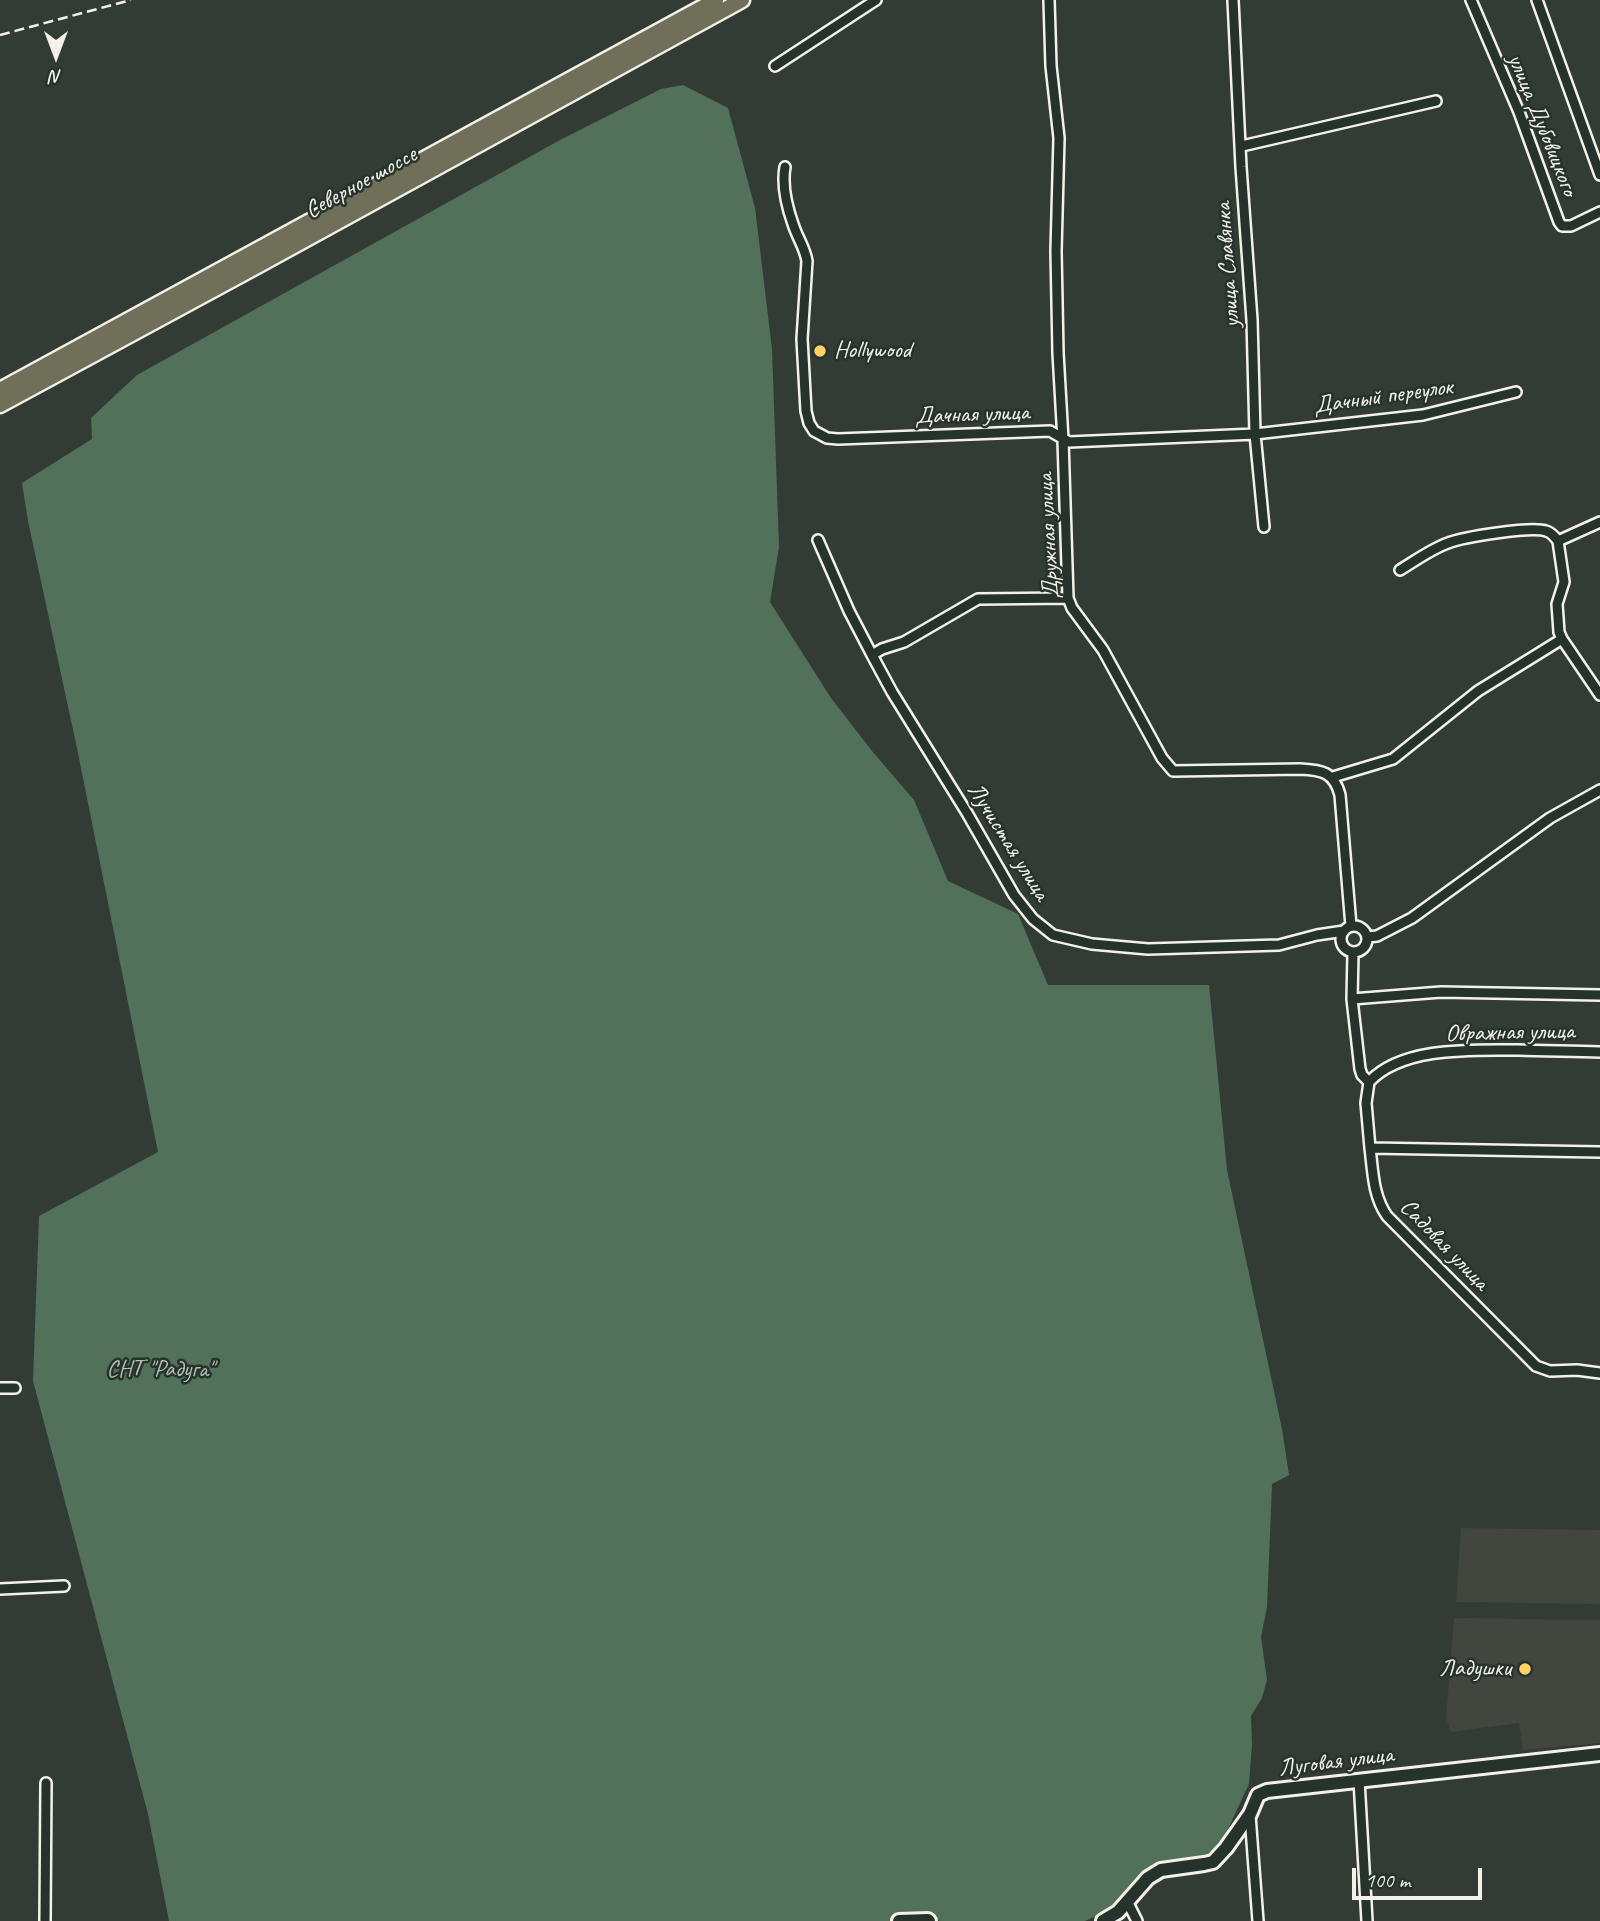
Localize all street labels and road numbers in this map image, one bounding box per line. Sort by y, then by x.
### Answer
street label: улица Дубовицкого [1500,50,1584,200]
street label: Северное шоссе [300,141,422,225]
street label: улица Славянка [1209,201,1247,329]
street label: Дачный переулок [1312,373,1454,421]
street label: Дачная улица [914,399,1030,431]
street label: Дружная улица [1031,472,1067,600]
street label: Лучистая улица [960,778,1056,906]
street label: Овражная улица [1445,1017,1575,1049]
street label: Садовая улица [1393,1193,1495,1297]
street label: Луговая улица [1277,1741,1395,1783]

